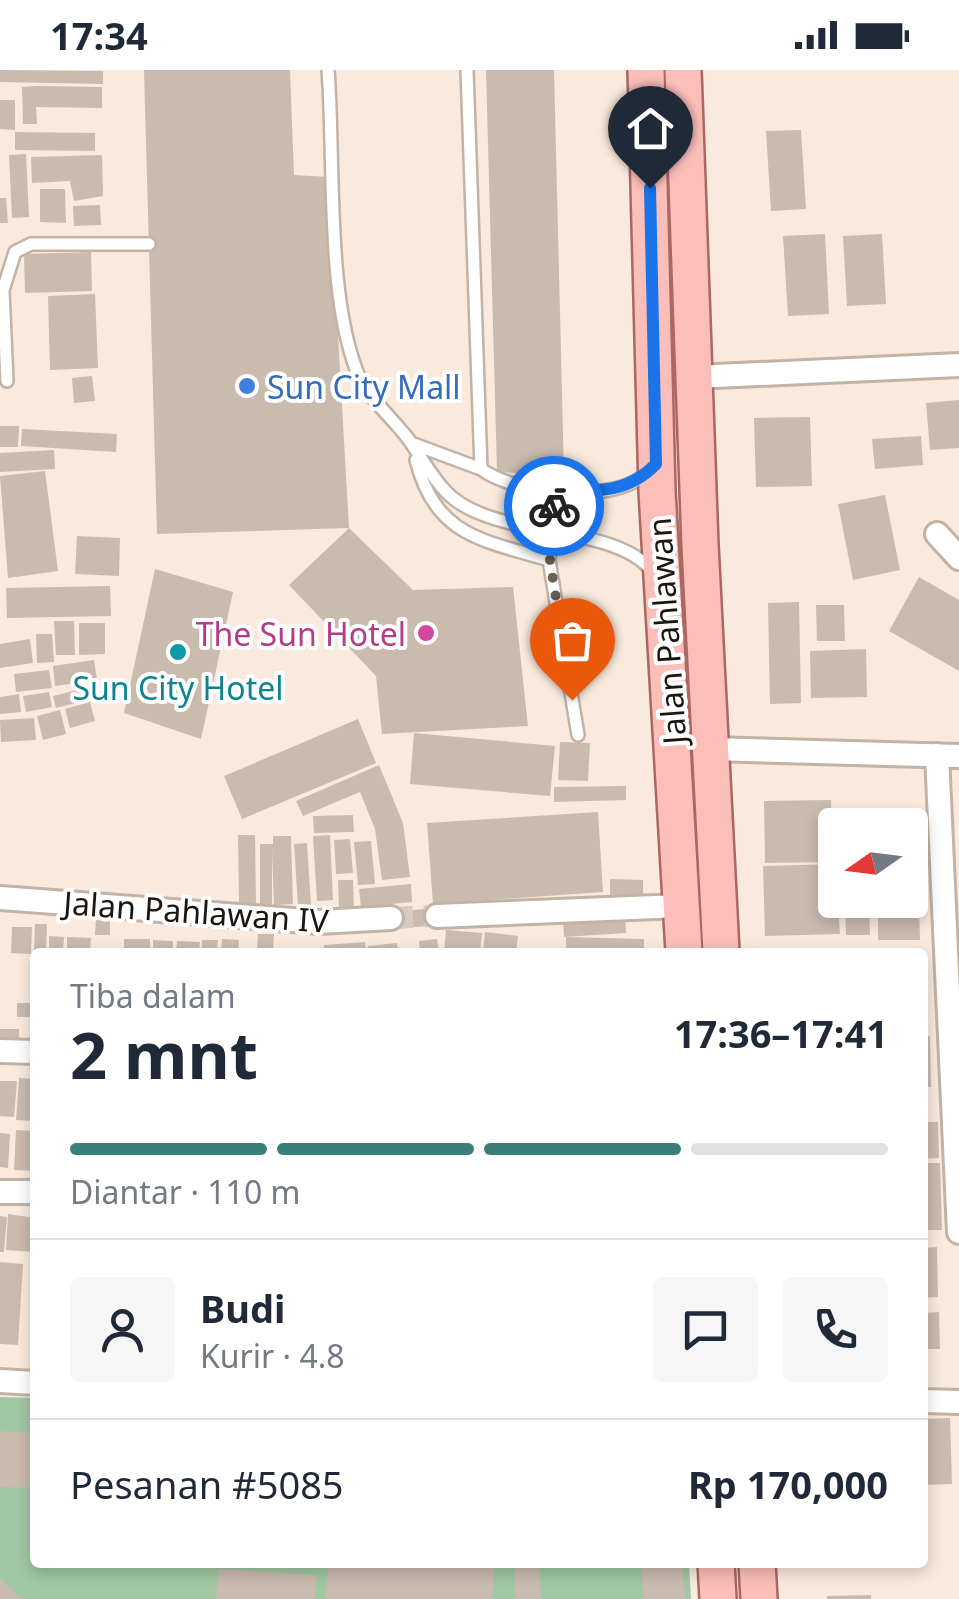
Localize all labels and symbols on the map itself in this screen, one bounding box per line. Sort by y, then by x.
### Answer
pin [608,86,693,189]
place label: Sun City Mall [267,365,461,408]
marker: Sun City Mall [236,375,258,397]
courier [504,456,604,556]
street label: Jalan Pahlawan [637,516,696,749]
pin [530,598,615,701]
place label: The Sun Hotel [196,612,406,655]
marker: The Sun Hotel [415,622,437,644]
marker: Sun City Hotel [167,641,189,663]
place label: Sun City Hotel [72,666,284,709]
north arrow [818,808,928,918]
street label: Jalan Pahlawan IV [59,880,331,942]

